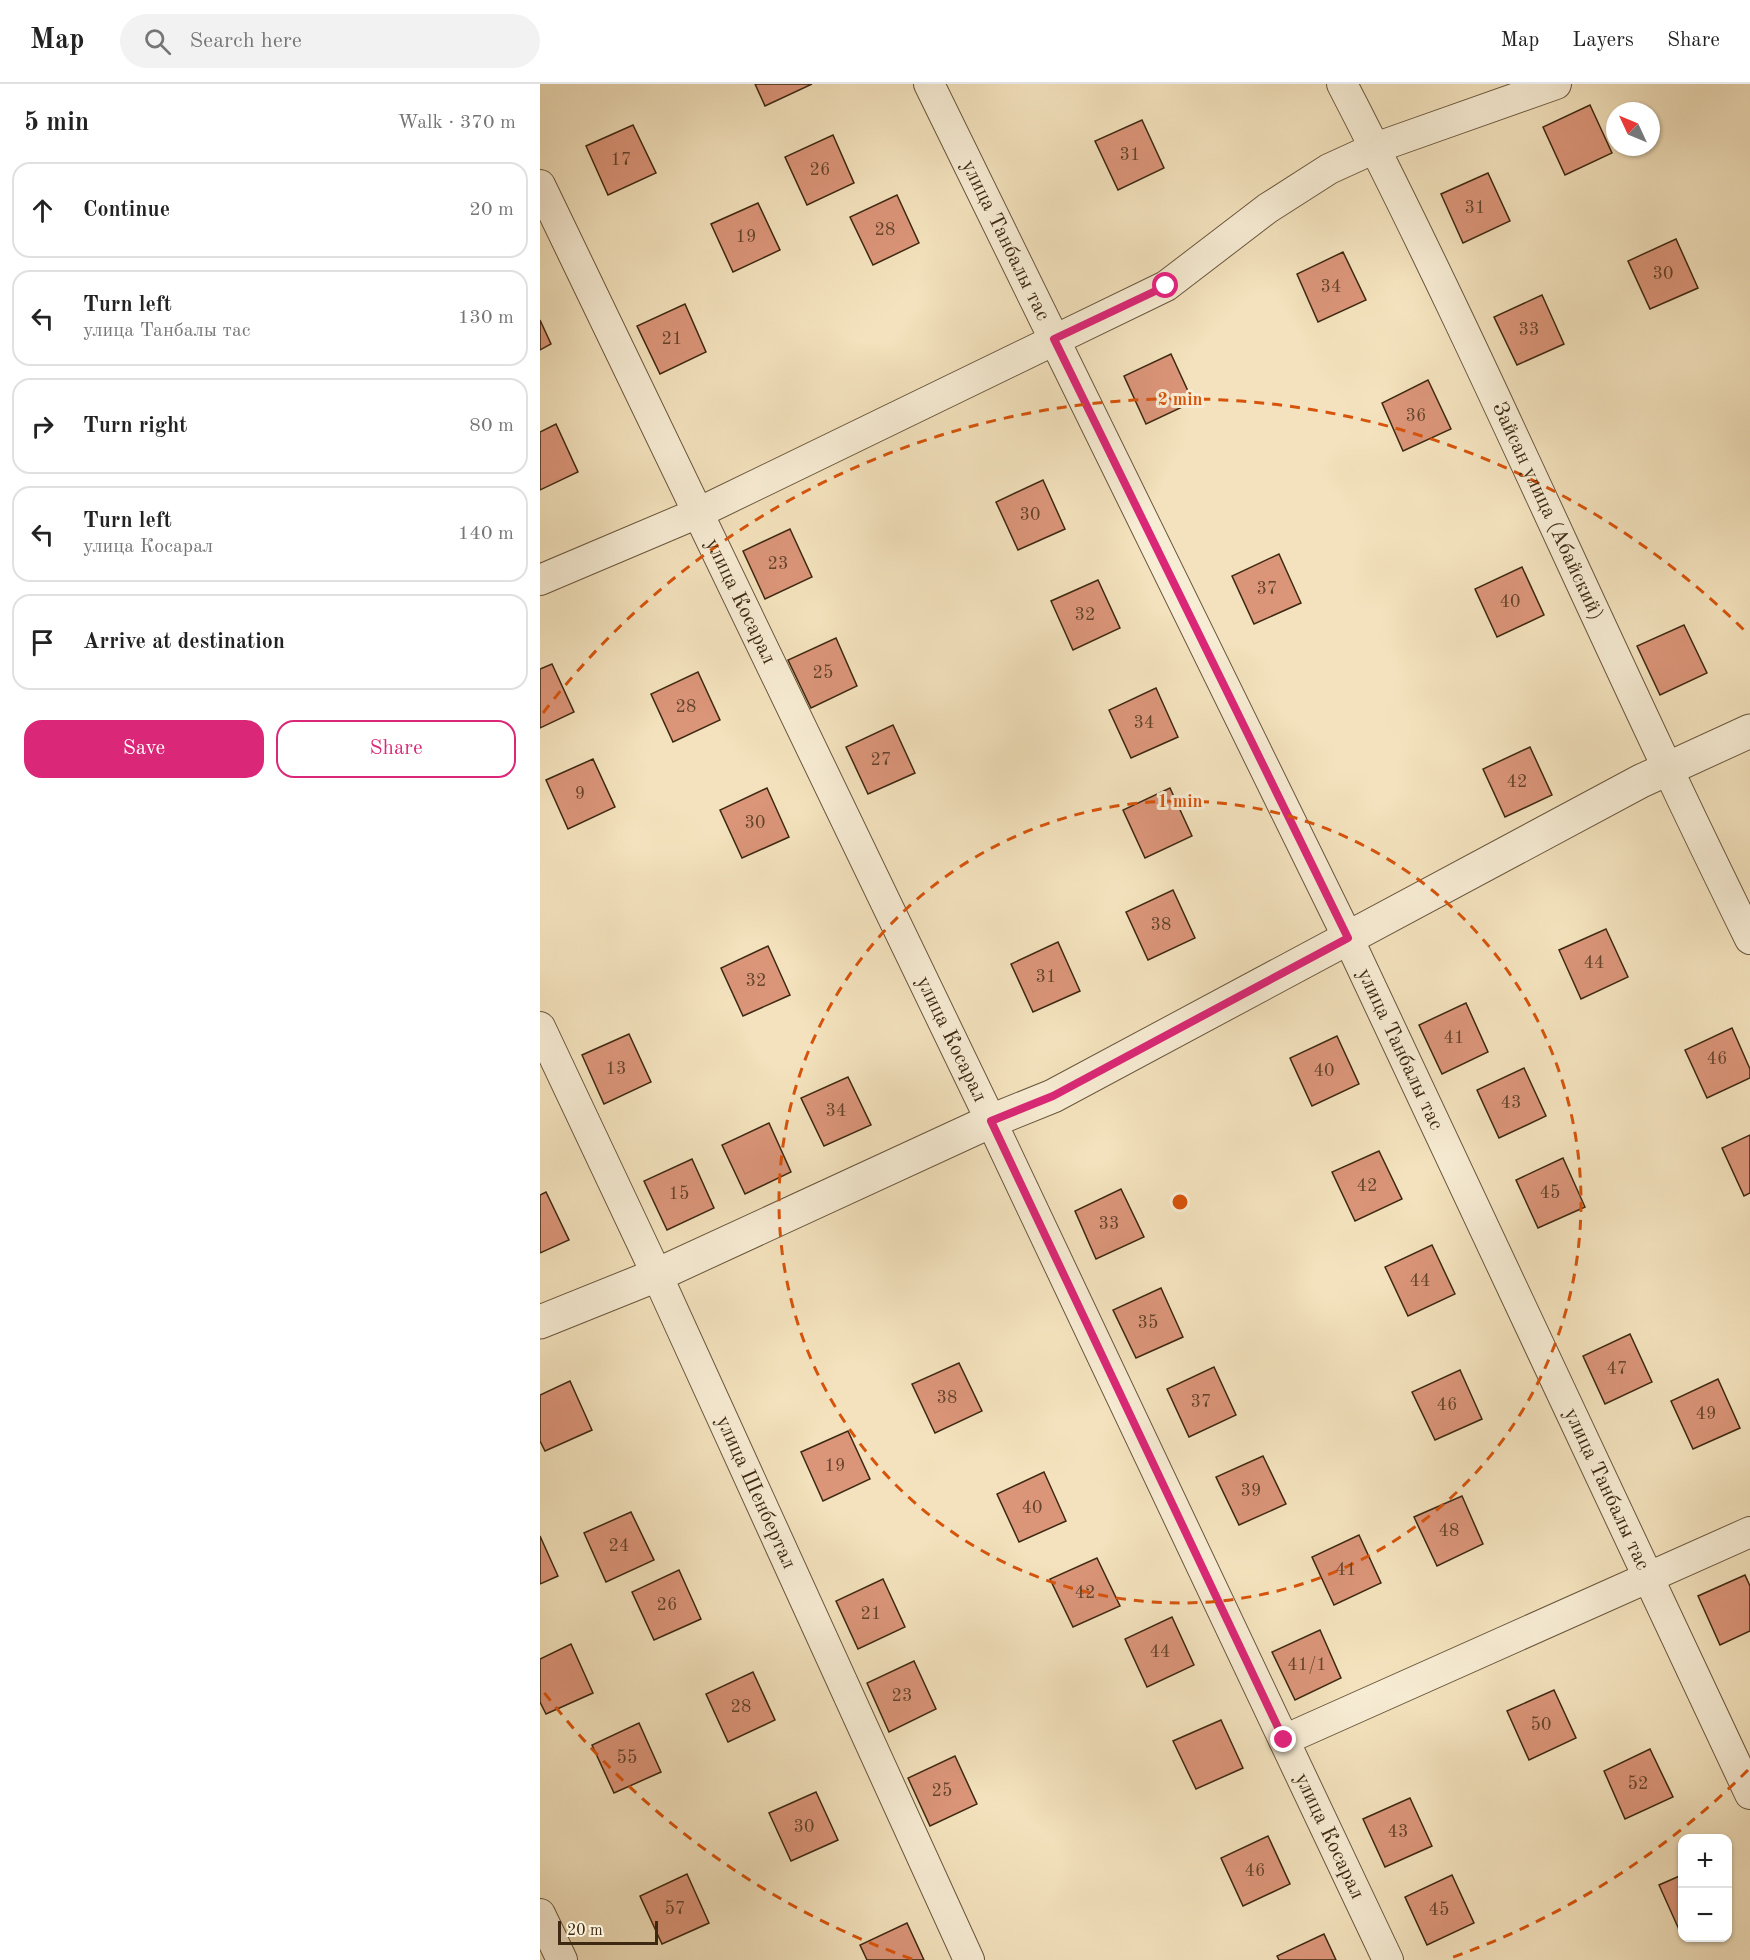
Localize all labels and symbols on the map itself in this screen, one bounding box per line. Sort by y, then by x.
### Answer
north arrow [1606,102,1660,156]
house number: 31 [1120,146,1140,164]
house number: 17 [611,151,631,169]
street label: улица Танбалы тас [957,157,1054,324]
house number: 26 [810,161,830,179]
house number: 31 [1465,199,1485,217]
house number: 28 [875,221,895,239]
house number: 19 [736,228,756,246]
house number: 30 [1653,265,1673,283]
route start [1152,272,1178,298]
house number: 34 [1321,278,1341,296]
house number: 33 [1519,321,1539,339]
house number: 21 [662,330,682,348]
text: 2 min [1157,391,1203,409]
street label: Зайсан улица (Абайский) [1488,399,1607,623]
house number: 36 [1406,407,1426,425]
house number: 30 [1020,506,1040,524]
street label: улица Косарал [701,535,780,667]
house number: 23 [768,555,788,573]
house number: 37 [1257,580,1277,598]
house number: 40 [1500,593,1520,611]
house number: 32 [1075,606,1095,624]
house number: 25 [813,664,833,682]
house number: 28 [676,698,696,716]
house number: 34 [1134,714,1154,732]
house number: 27 [871,751,891,769]
house number: 42 [1507,773,1527,791]
house number: 9 [575,785,585,803]
text: 1 min [1157,793,1203,811]
house number: 30 [745,814,765,832]
house number: 38 [1151,916,1171,934]
house number: 44 [1584,954,1604,972]
street label: улица Танбалы тас [1353,965,1447,1133]
house number: 31 [1036,968,1056,986]
house number: 32 [746,972,766,990]
street label: улица Косарал [912,973,991,1105]
house number: 41 [1444,1029,1464,1047]
house number: 46 [1707,1050,1727,1068]
house number: 13 [606,1060,626,1078]
house number: 40 [1314,1062,1334,1080]
house number: 43 [1501,1094,1521,1112]
house number: 34 [826,1102,846,1120]
house number: 42 [1357,1177,1377,1195]
house number: 45 [1540,1184,1560,1202]
house number: 15 [669,1185,689,1203]
centre of rings [1170,1192,1190,1212]
house number: 33 [1099,1215,1119,1233]
house number: 44 [1410,1272,1430,1290]
house number: 35 [1138,1314,1158,1332]
house number: 47 [1607,1360,1627,1378]
house number: 38 [937,1389,957,1407]
house number: 37 [1191,1393,1211,1411]
house number: 46 [1437,1396,1457,1414]
street label: улица Танбалы тас [1560,1405,1654,1573]
house number: 49 [1696,1405,1716,1423]
street label: улица Шенбертал [712,1412,800,1572]
house number: 19 [825,1457,845,1475]
house number: 39 [1241,1482,1261,1500]
house number: 40 [1022,1499,1042,1517]
house number: 48 [1439,1522,1459,1540]
house number: 24 [609,1537,629,1555]
house number: 41 [1336,1561,1356,1579]
house number: 42 [1075,1584,1095,1602]
house number: 26 [657,1596,677,1614]
house number: 21 [861,1605,881,1623]
house number: 44 [1150,1643,1170,1661]
house number: 41/1 [1287,1656,1327,1674]
house number: 23 [892,1687,912,1705]
house number: 28 [731,1698,751,1716]
house number: 50 [1531,1716,1551,1734]
route end [1270,1726,1296,1752]
house number: 55 [617,1749,637,1767]
street label: улица Косарал [1291,1770,1368,1902]
house number: 52 [1628,1775,1648,1793]
house number: 25 [932,1782,952,1800]
house number: 30 [794,1818,814,1836]
house number: 43 [1388,1823,1408,1841]
house number: 46 [1245,1862,1265,1880]
house number: 57 [665,1900,685,1918]
house number: 45 [1429,1901,1449,1919]
scale bar [558,1918,658,1946]

